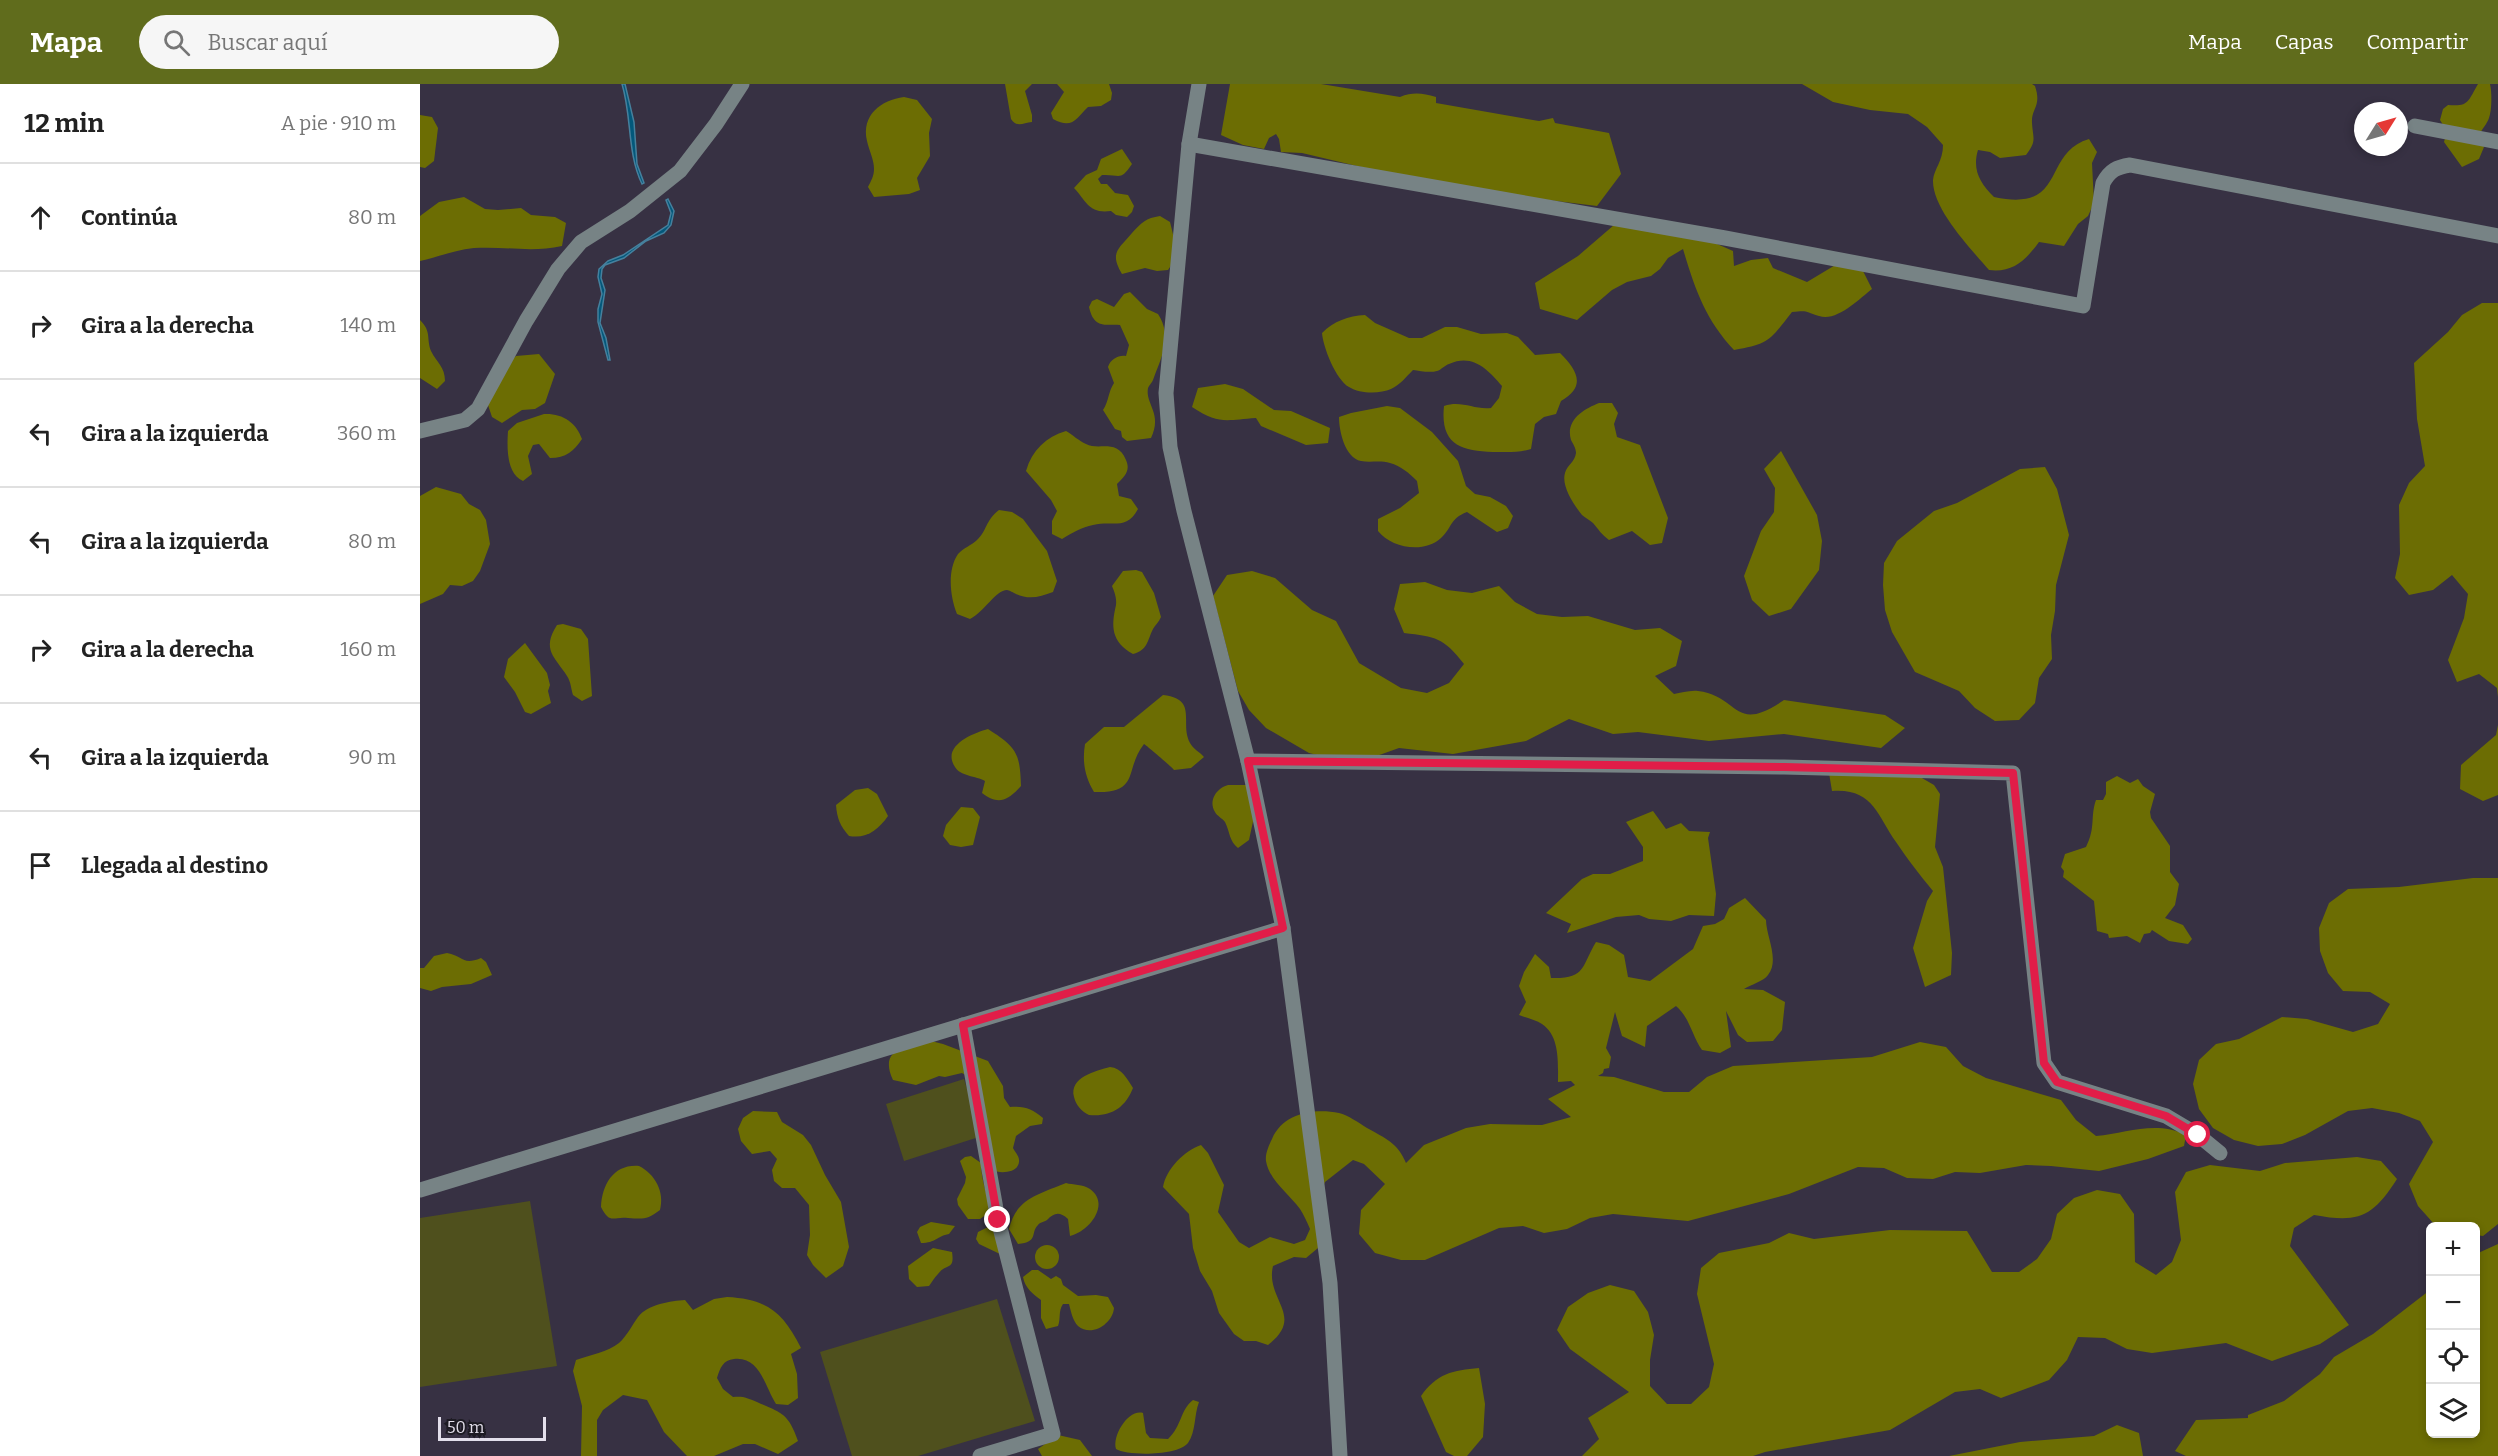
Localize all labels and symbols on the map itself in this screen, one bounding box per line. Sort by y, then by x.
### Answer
north arrow [2354,102,2408,156]
route start [2184,1121,2210,1147]
route end [984,1206,1010,1232]
scale bar [438,1414,546,1442]

